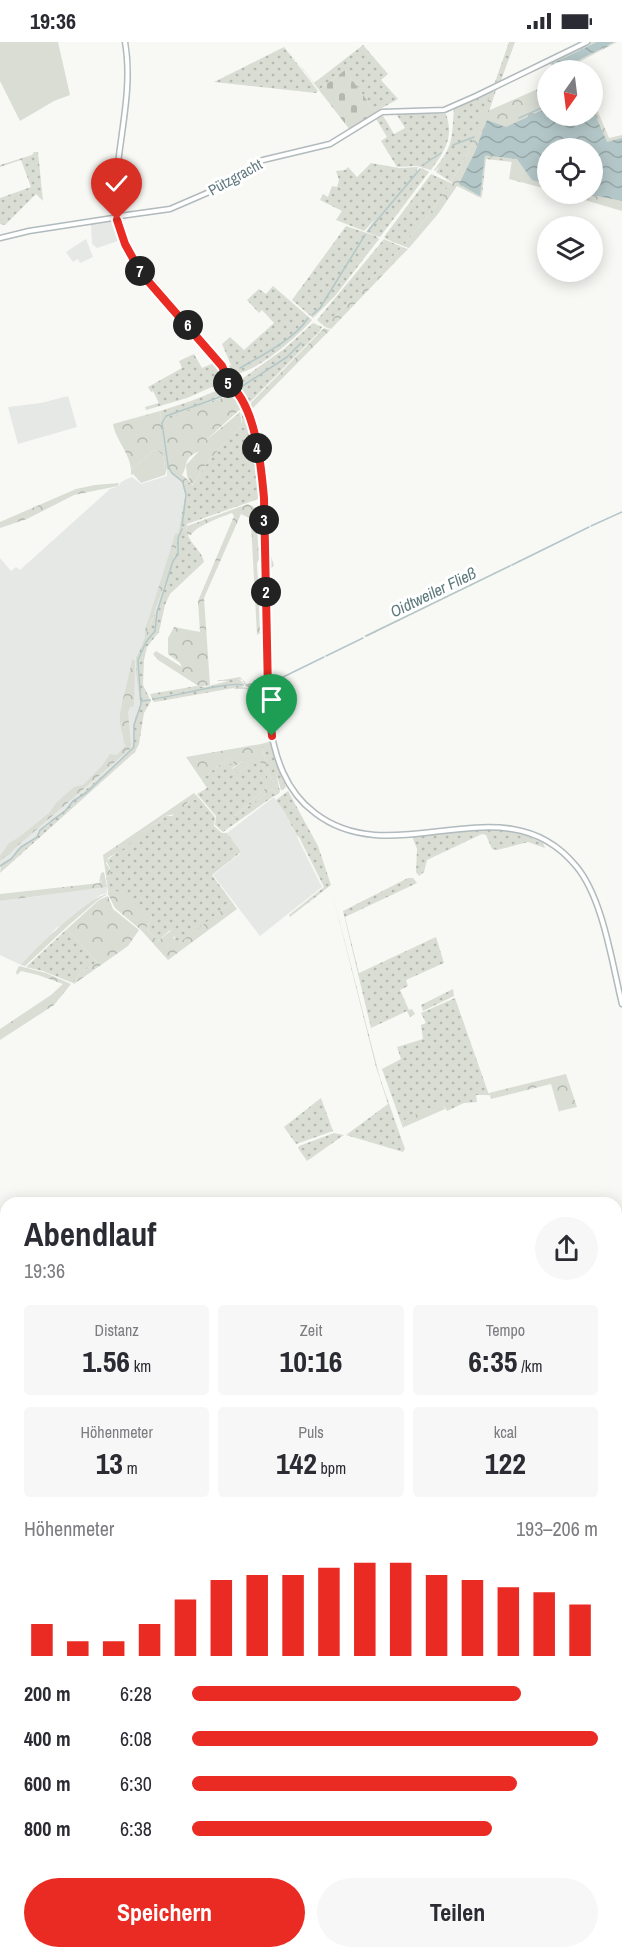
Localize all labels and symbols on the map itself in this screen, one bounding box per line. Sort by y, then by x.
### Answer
north arrow [537,60,603,126]
street label: Pützgracht [204,153,266,200]
pin [91,158,142,220]
pin: 7 [125,256,155,286]
pin: 6 [173,310,203,340]
pin: 5 [213,368,243,398]
pin: 4 [242,433,272,463]
pin: 3 [249,505,279,535]
water label: Oidtweiler Fließ [386,562,480,622]
pin: 2 [251,577,281,607]
pin [246,674,297,736]

